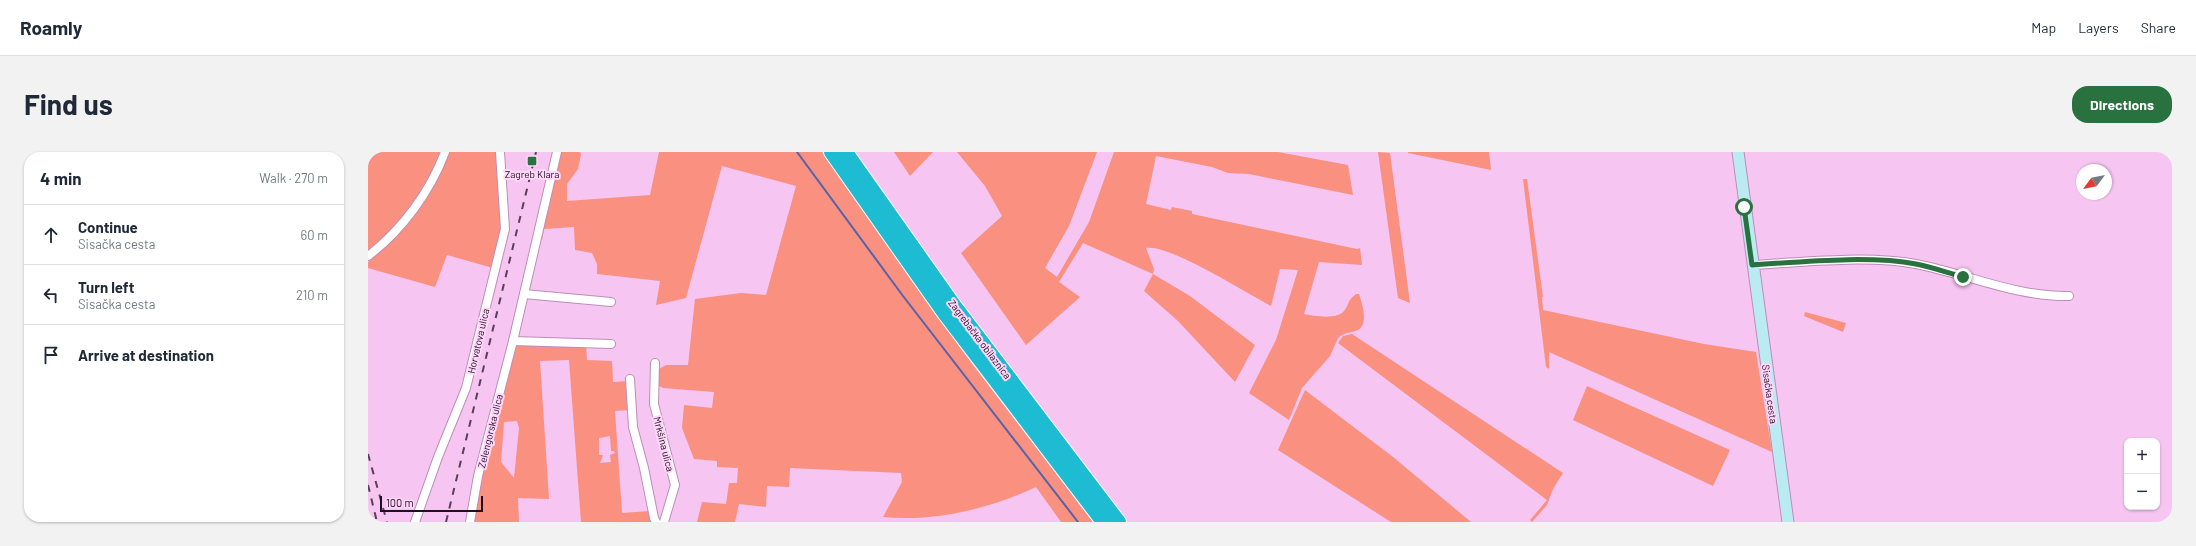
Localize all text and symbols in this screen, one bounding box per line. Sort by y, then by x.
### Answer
text: Roamly [20,16,82,39]
text: Map [2031,19,2056,36]
text: Layers [2078,19,2119,36]
text: Share [2141,19,2176,36]
button: Directions [2072,86,2172,123]
text: Find us [24,87,113,121]
marker: Zagreb Klara [526,155,538,167]
north arrow [2076,164,2112,200]
text: 4 min [40,168,82,188]
place label: Zagreb Klara [505,168,559,180]
text: Walk · 270 m [259,170,328,186]
route start [1735,198,1753,216]
text: Continue [78,218,138,236]
icon: ahead [40,224,62,246]
text: 60 m [301,227,328,243]
text: Sisačka cesta [78,236,155,252]
route end [1954,268,1972,286]
text: Turn left [78,278,134,296]
icon: left [40,284,62,306]
text: 210 m [296,287,328,303]
text: Sisačka cesta [78,296,155,312]
street label: Zagrebačka obilaznica [946,297,1014,381]
street label: Horvatova ulica [465,307,491,375]
icon: arrive [40,344,62,366]
text: Arrive at destination [78,346,214,364]
street label: Sisačka cesta [1760,364,1780,424]
street label: Zelengorska ulica [475,393,505,469]
street label: Mrkšina ulica [651,415,677,473]
map controls [2124,438,2160,510]
button: + [2124,438,2160,474]
button: − [2124,474,2160,510]
scale bar [380,494,483,513]
text: 100 m [386,496,414,509]

